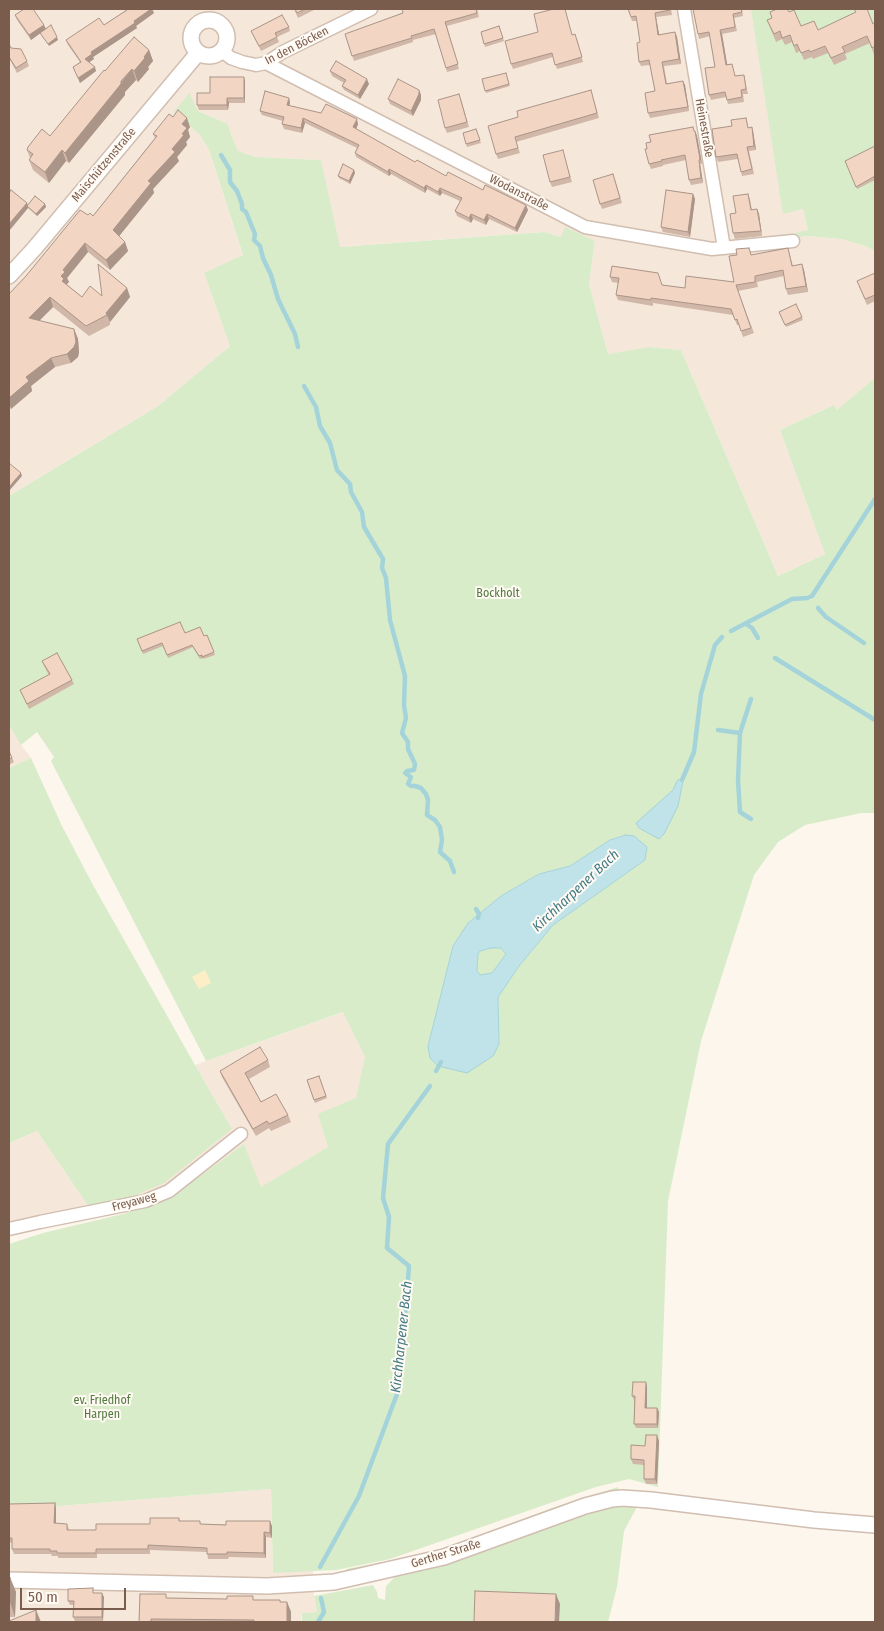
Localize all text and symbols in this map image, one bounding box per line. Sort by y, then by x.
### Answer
street label: In den Böcken [263,24,331,68]
street label: Heinestraße [692,97,716,159]
street label: Maischützenstraße [69,125,139,205]
street label: Wodanstraße [487,172,551,214]
park label: Bockholt [476,587,520,601]
water label: Kirchharpener Bach [529,847,623,935]
street label: Freyaweg [110,1189,158,1215]
water label: Kirchharpener Bach [388,1280,416,1394]
park label: ev. Friedhof Harpen [74,1394,130,1422]
street label: Gerther Straße [409,1537,483,1571]
scale bar [22,1578,129,1610]
text: 50 m [28,1588,58,1606]

